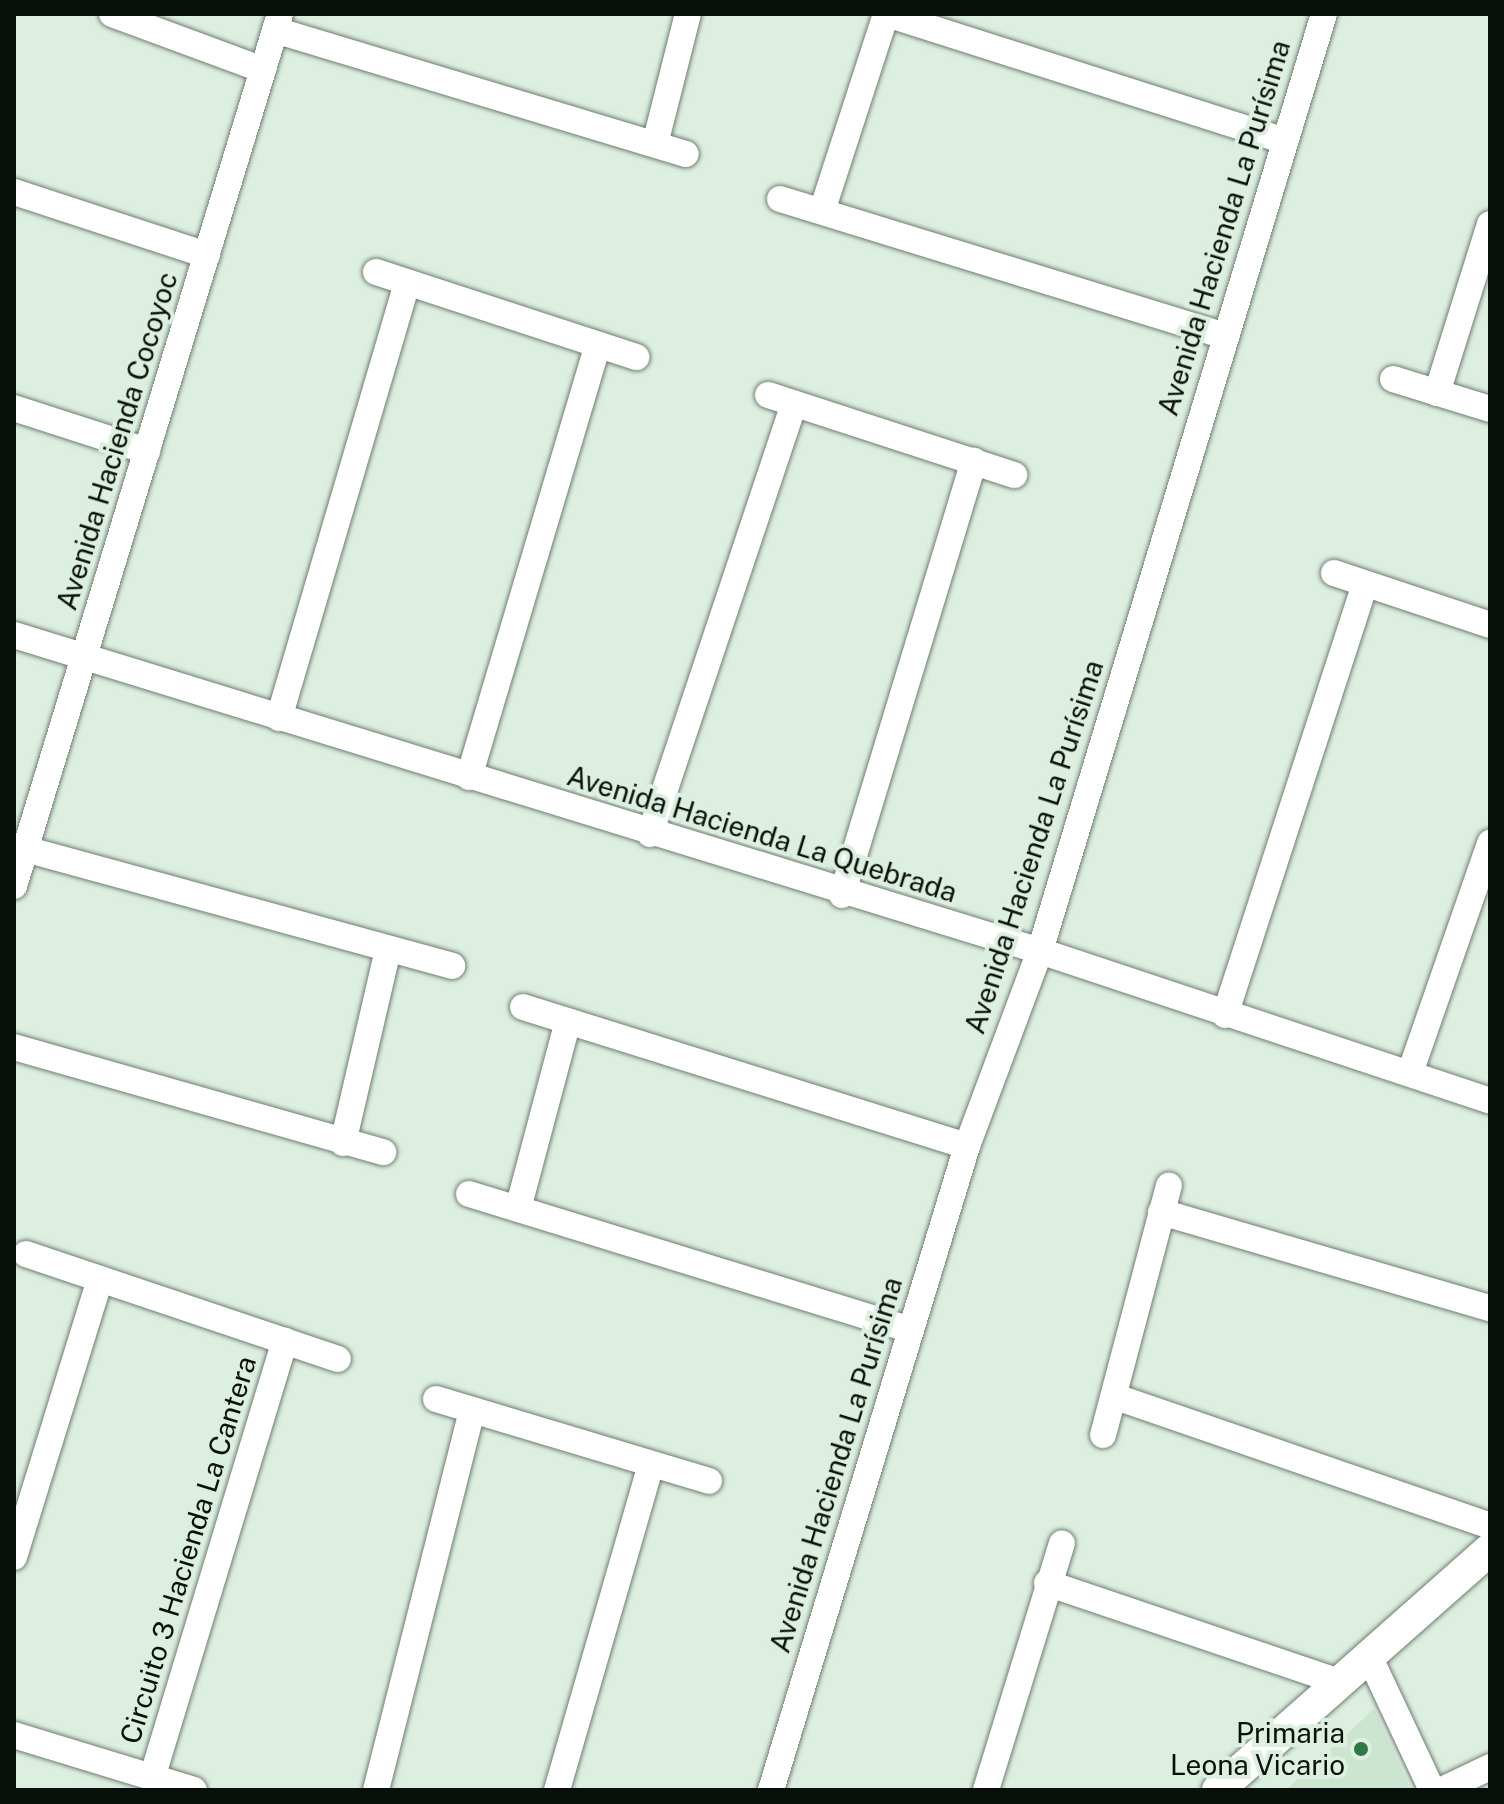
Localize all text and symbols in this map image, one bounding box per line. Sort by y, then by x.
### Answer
street label: Avenida Hacienda La Purísima [1151,36,1297,420]
street label: Avenida Hacienda Cocoyoc [50,268,184,614]
street label: Avenida Hacienda La Purísima [958,656,1110,1038]
street label: Avenida Hacienda La Quebrada [563,759,961,909]
street label: Avenida Hacienda La Purísima [763,1273,909,1657]
street label: Circuito 3 Hacienda La Cantera [113,1352,263,1748]
place label: Primaria Leona Vicario [1169,1716,1345,1782]
marker: Primaria Leona Vicario [1352,1740,1370,1758]

